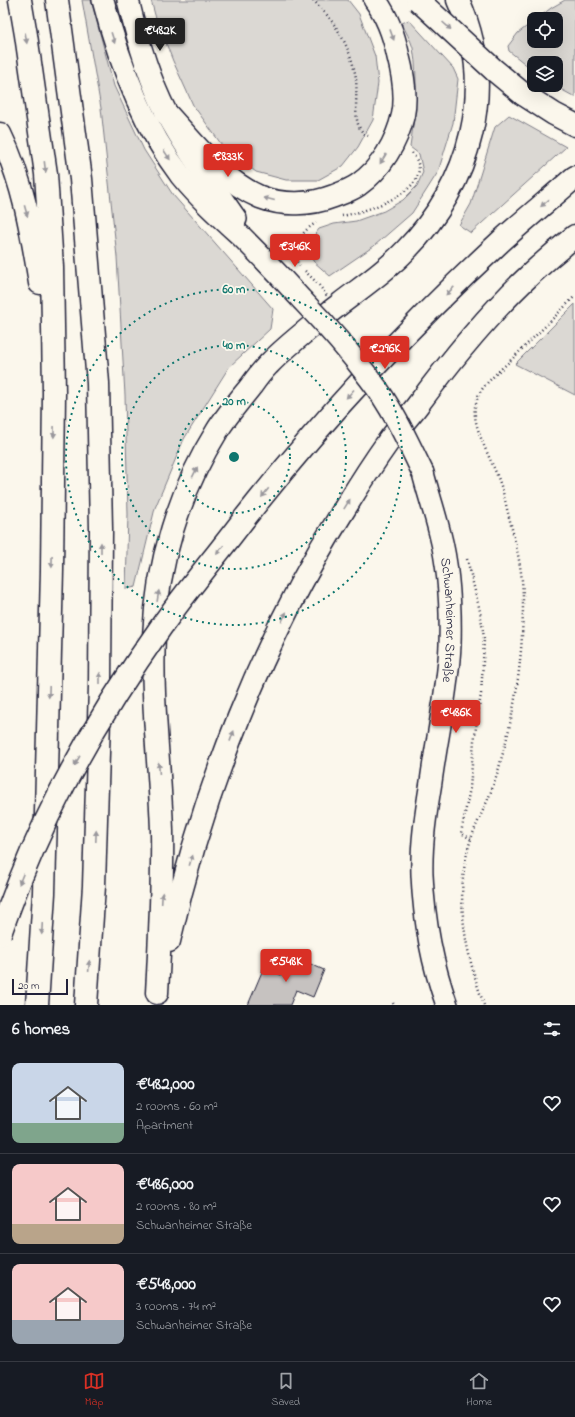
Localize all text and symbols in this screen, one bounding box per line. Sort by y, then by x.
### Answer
map controls [527,12,563,92]
button: locate [527,12,563,48]
pin: €482K [132,18,188,52]
text: €482K [144,21,176,40]
one-way arrow [441,22,452,31]
one-way arrow [390,29,396,41]
one-way arrow [23,32,29,44]
one-way arrow [110,32,116,44]
button: layers [527,56,563,92]
pin: €833K [200,144,256,178]
text: €833K [213,147,243,166]
one-way arrow [163,150,171,160]
one-way arrow [380,153,387,165]
one-way arrow [42,161,48,173]
one-way arrow [263,196,275,202]
one-way arrow [540,198,551,207]
one-way arrow [23,205,29,217]
pin: €346K [267,234,323,268]
text: €346K [279,237,311,256]
text: 60 m [222,281,246,299]
one-way arrow [445,286,455,295]
pin: €296K [357,336,413,370]
text: 40 m [222,337,246,355]
text: €296K [369,339,401,358]
one-way arrow [345,389,354,399]
text: 20 m [221,393,246,411]
one-way arrow [51,426,57,439]
centre of rings [227,450,241,464]
one-way arrow [192,466,198,478]
one-way arrow [261,487,269,498]
one-way arrow [343,499,351,509]
one-way arrow [98,541,104,554]
one-way arrow [216,544,225,555]
one-way arrow [49,556,55,569]
street label: Schwanheimer Straße [435,556,461,684]
one-way arrow [155,590,161,602]
one-way arrow [281,612,287,623]
one-way arrow [97,671,103,684]
one-way arrow [45,686,52,698]
pin: €486K [428,700,484,734]
text: €486K [440,703,472,722]
one-way arrow [229,730,235,742]
one-way arrow [73,755,80,767]
one-way arrow [155,762,162,774]
one-way arrow [92,830,99,842]
one-way arrow [188,854,194,866]
one-way arrow [17,873,23,885]
one-way arrow [158,892,165,904]
one-way arrow [38,923,45,935]
pin: €548K [258,949,314,983]
text: €548K [269,952,303,971]
one-way arrow [85,960,92,972]
scale bar [12,977,68,996]
text: 20 m [18,978,40,994]
text: 6 homes [12,1017,70,1042]
icon: filters [541,1018,563,1040]
text: €482,000 [136,1072,195,1097]
icon: home [44,1079,92,1127]
icon: heart [541,1092,563,1114]
text: 2 rooms · 60 m² [136,1097,218,1116]
text: Apartment [136,1116,193,1135]
text: €486,000 [136,1172,194,1197]
icon: home [44,1180,92,1228]
icon: heart [541,1193,563,1215]
text: 2 rooms · 80 m² [136,1197,217,1216]
text: Schwanheimer Straße [136,1216,252,1235]
text: €548,000 [136,1272,196,1297]
icon: home [44,1280,92,1328]
icon: heart [541,1293,563,1315]
text: 3 rooms · 74 m² [136,1297,216,1316]
text: Schwanheimer Straße [136,1316,252,1335]
tab: Map [83,1370,105,1410]
tab: Saved [271,1370,300,1410]
tab: Home [466,1370,492,1410]

